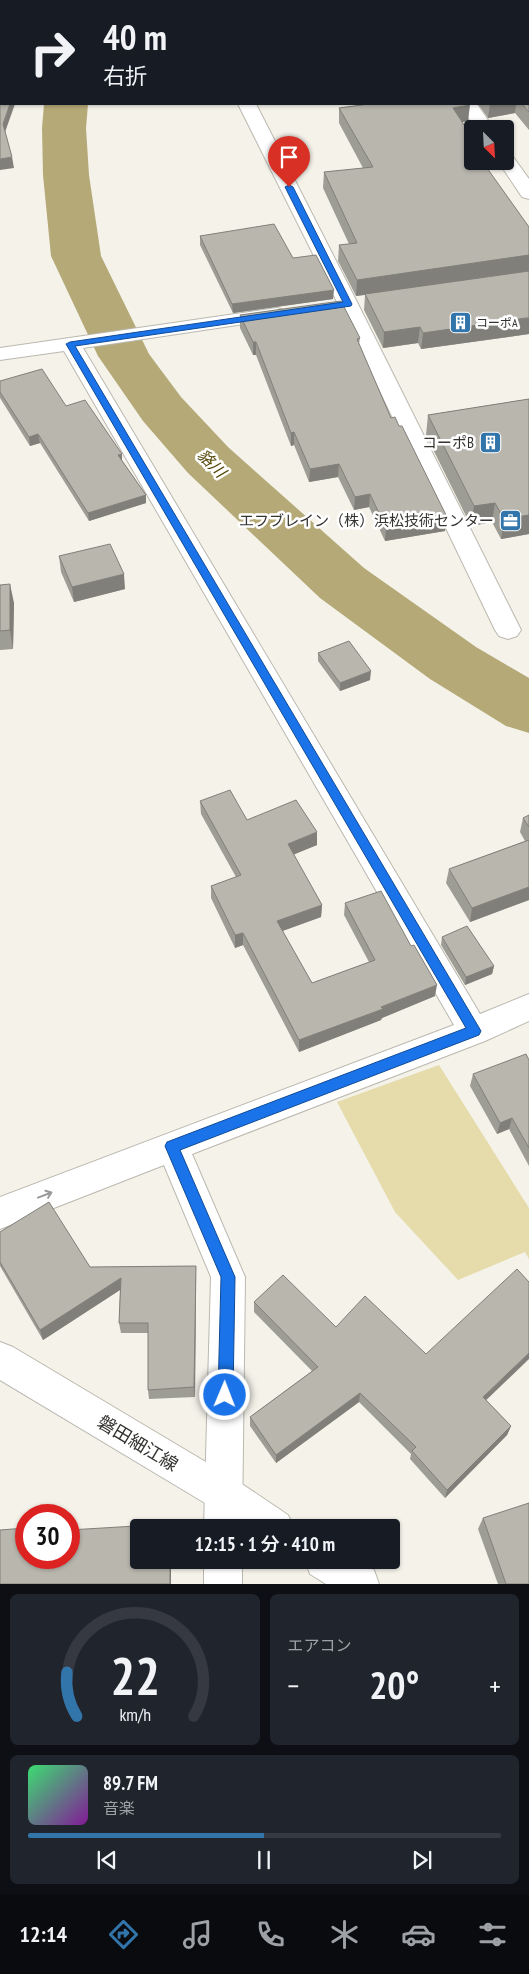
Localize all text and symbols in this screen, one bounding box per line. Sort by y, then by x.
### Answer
text: 40 m [103,14,167,60]
icon: right [20,20,85,85]
text: 右折 [103,62,147,90]
north arrow [464,120,514,170]
map controls [464,120,514,170]
pin [268,136,310,187]
icon: arrive [275,143,303,171]
building icon: コーポA [448,310,472,334]
place label: コーポA [476,315,518,330]
building icon: コーポB [478,430,502,454]
place label: コーポB [422,433,474,452]
water label: 貉川 [194,445,232,483]
office icon: エフブレイン（株）浜松技術センター [498,508,522,532]
place label: エフブレイン（株）浜松技術センター [239,511,494,530]
one-way arrow [37,1190,53,1199]
position arrow [198,1368,250,1420]
street label: 磐田細江線 [94,1410,182,1476]
speed limit sign: 30 [15,1504,80,1569]
text: 12:15 · 1 分 · 410 m [195,1532,335,1556]
text: エアコン [288,1635,352,1655]
text: 22 [110,1642,160,1709]
text: 20° [369,1660,419,1709]
text: − [288,1667,299,1704]
text: + [489,1667,501,1704]
text: km/h [119,1703,151,1726]
text: 89.7 FM [103,1771,158,1795]
text: 音楽 [103,1798,135,1818]
icon: previous [93,1846,121,1874]
icon: pause [250,1846,278,1874]
icon: next [408,1846,436,1874]
icon: directions [106,1917,141,1952]
icon: music [180,1917,215,1952]
icon: phone [253,1917,288,1952]
icon: climate [327,1917,362,1952]
icon: car [401,1917,436,1952]
icon: filters [475,1917,510,1952]
text: 12:14 [19,1920,67,1948]

